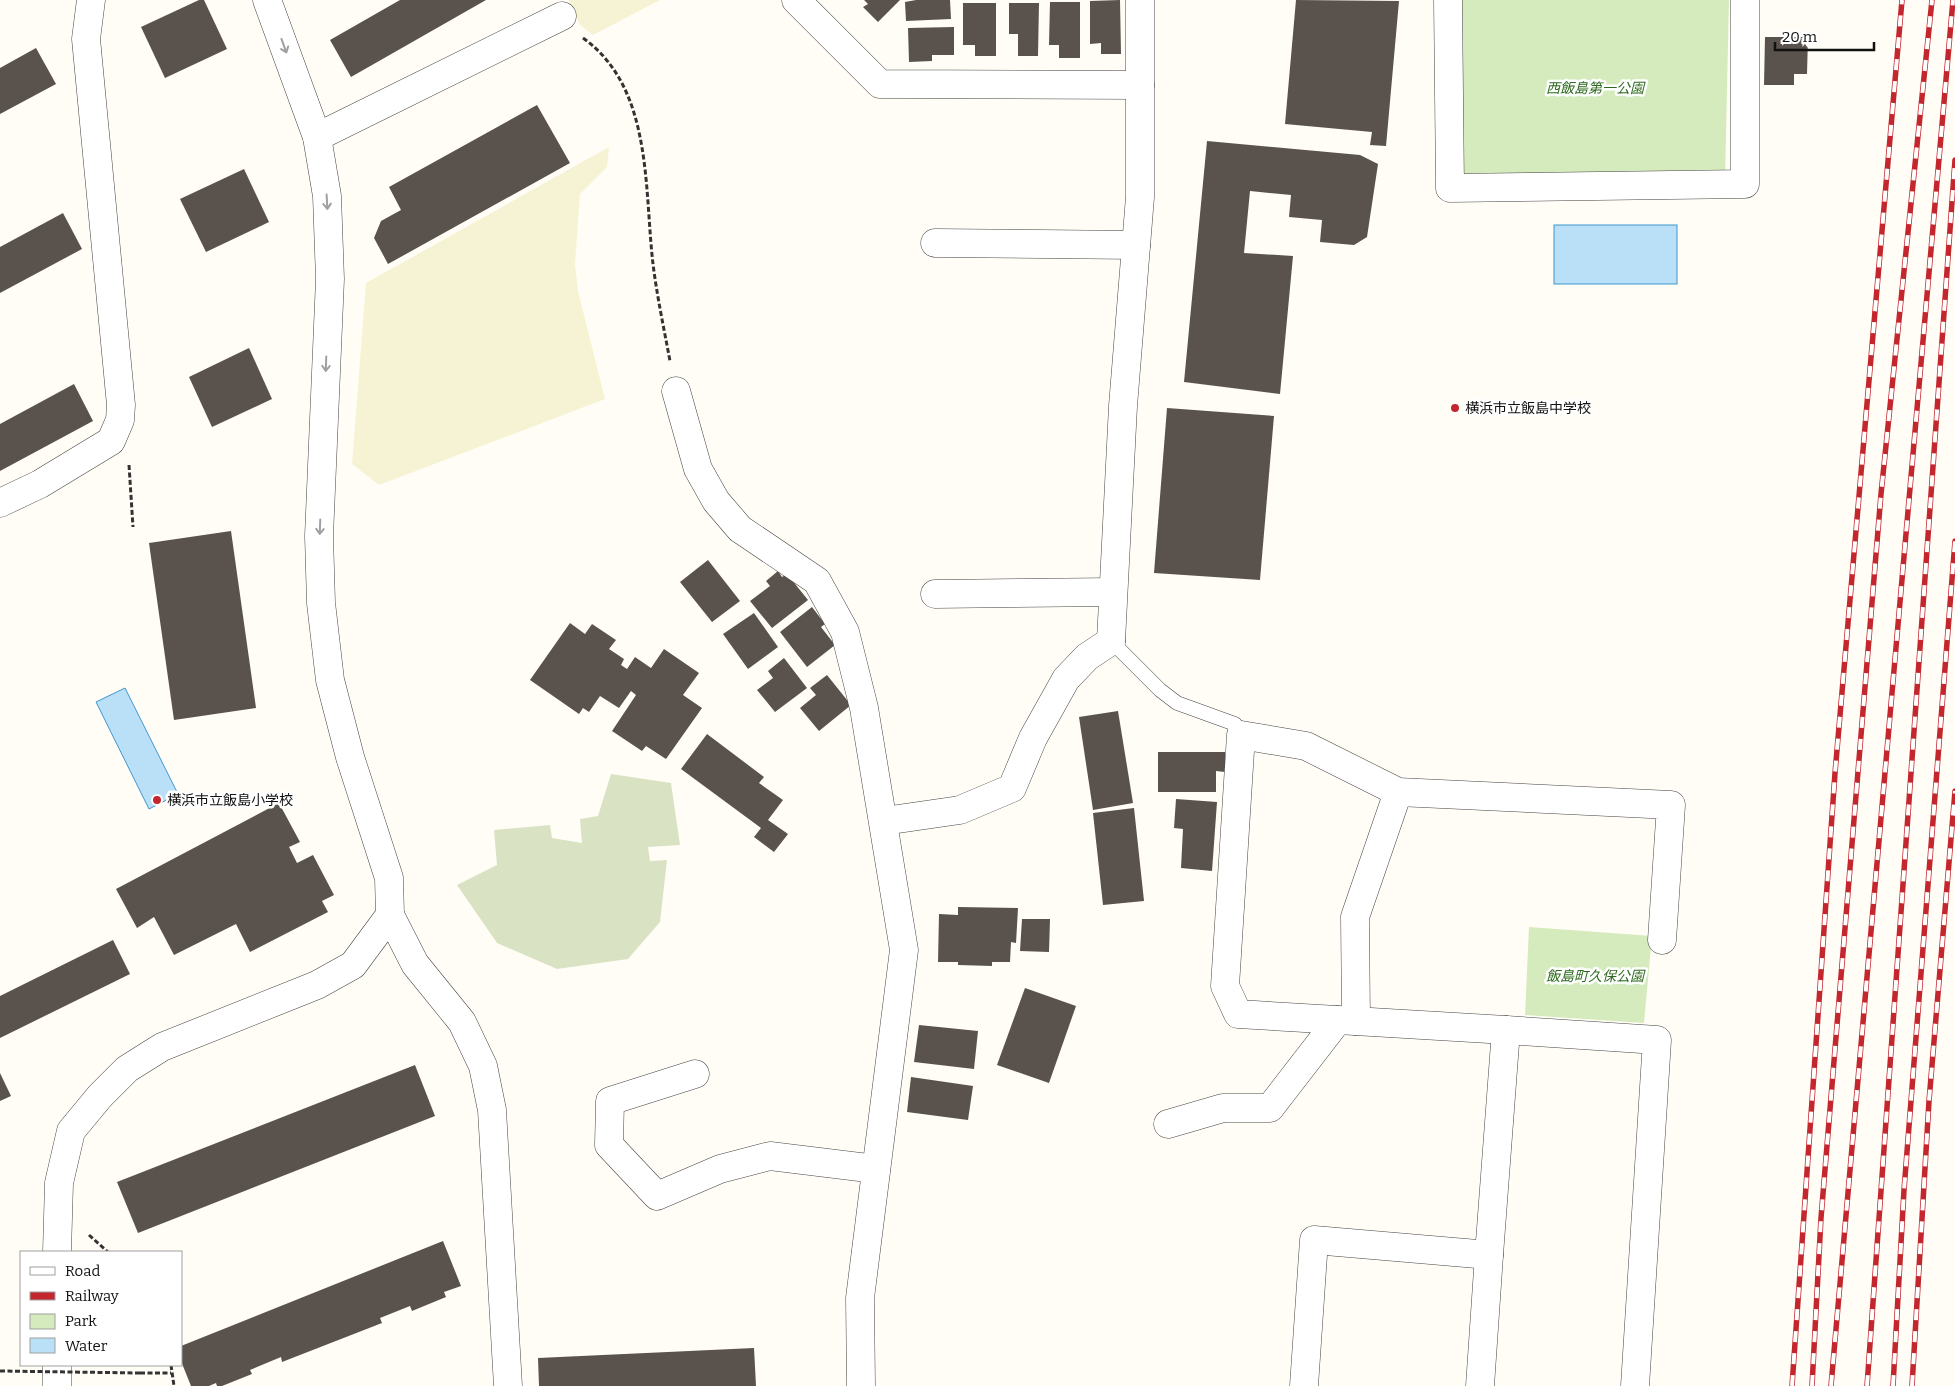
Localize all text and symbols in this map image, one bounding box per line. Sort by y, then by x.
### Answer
scale bar [1775,20,1874,52]
text: 20 m [1782,28,1818,46]
one-way arrow [280,38,289,53]
park label: 西飯島第一公園 [1546,80,1646,97]
one-way arrow [322,193,331,209]
one-way arrow [322,356,331,372]
place label: 横浜市立飯島中学校 [1465,400,1591,417]
marker: 横浜市立飯島中学校 [1449,402,1461,414]
one-way arrow [315,518,324,534]
place label: 横浜市立飯島小学校 [167,792,293,809]
marker: 横浜市立飯島小学校 [151,794,163,806]
park label: 飯島町久保公園 [1546,968,1646,985]
legend [20,1251,182,1366]
text: Road [65,1262,100,1280]
text: Railway [65,1287,119,1305]
text: Park [65,1312,97,1330]
text: Water [65,1337,108,1355]

